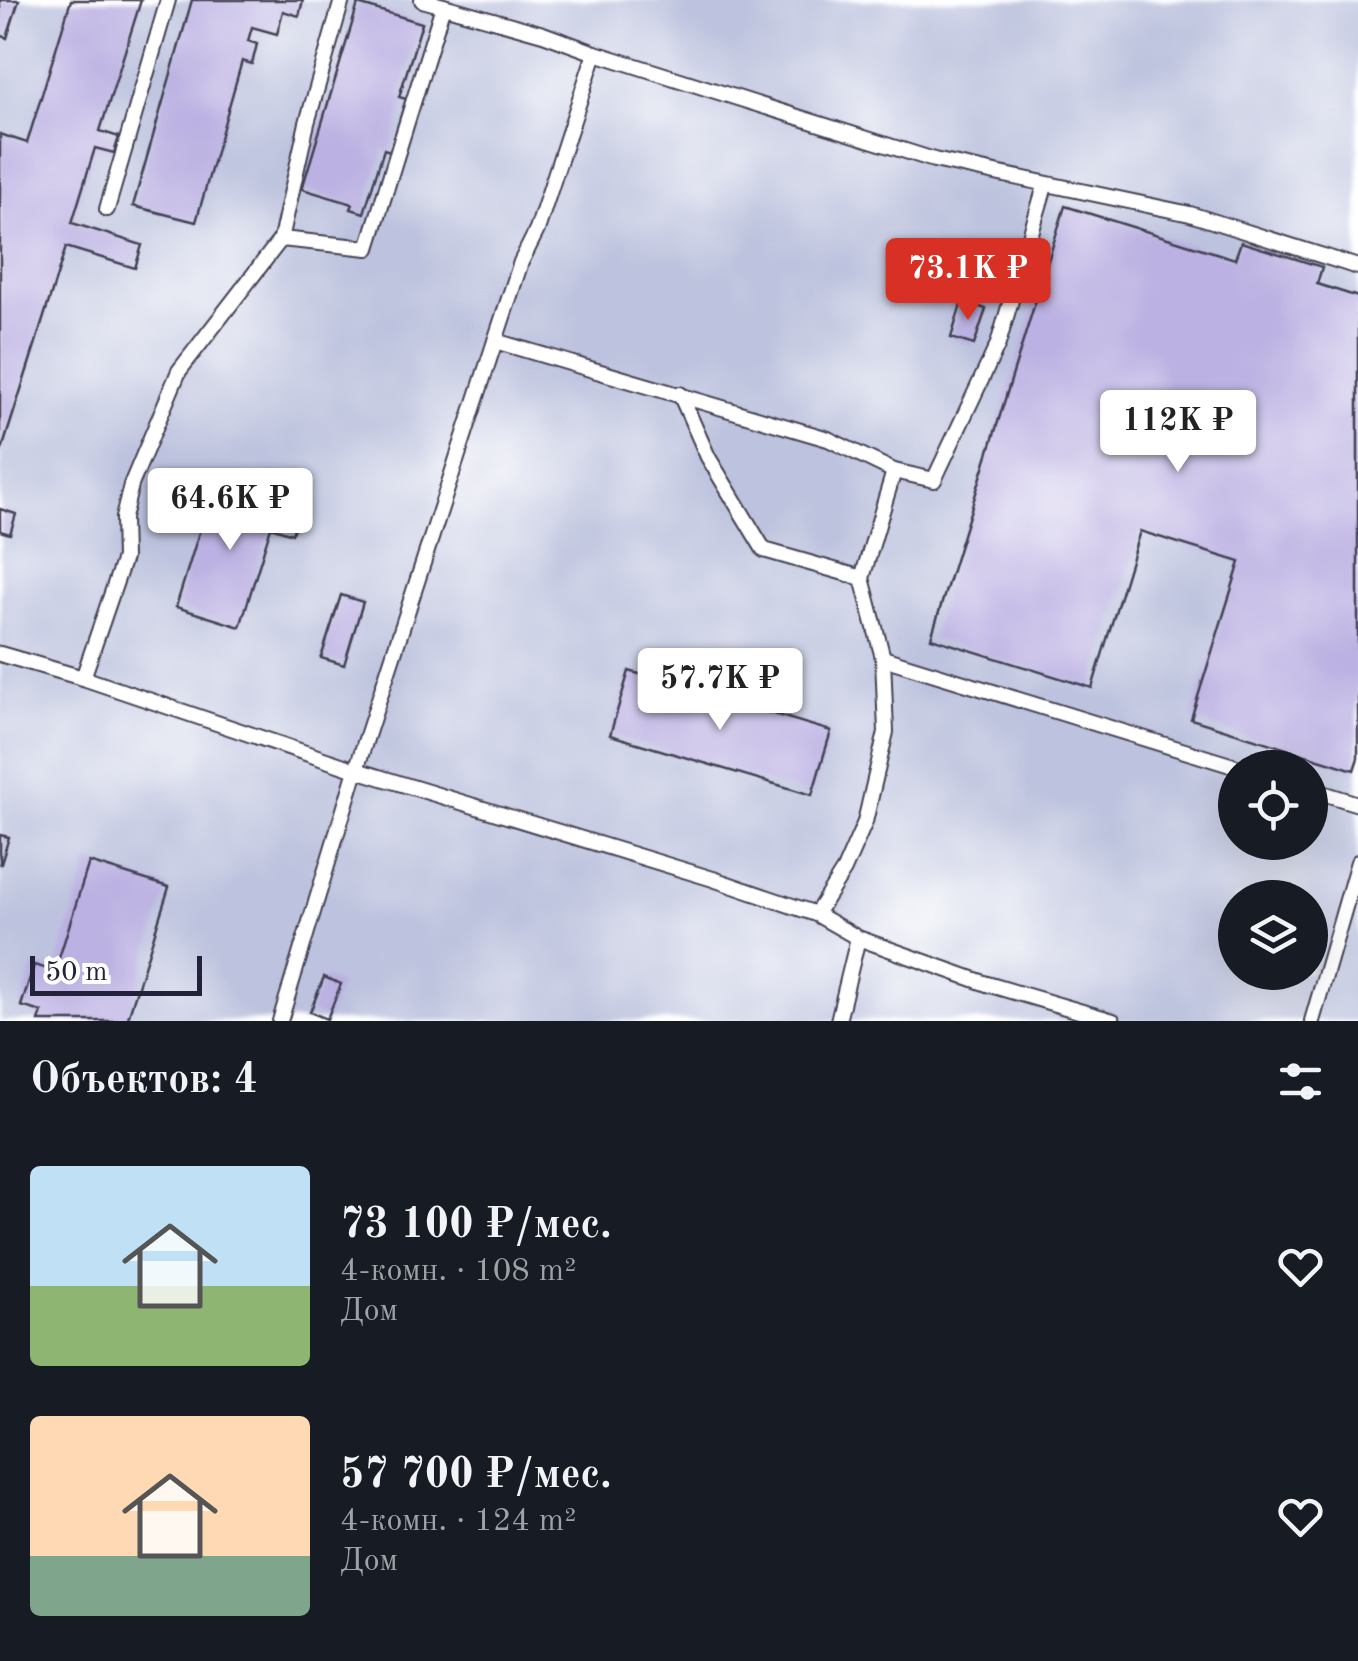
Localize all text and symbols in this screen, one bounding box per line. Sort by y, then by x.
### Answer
pin: 73.1K ₽ [876,238,1060,323]
text: 73.1K ₽ [908,254,1028,286]
pin: 112K ₽ [1097,390,1259,475]
text: 112K ₽ [1122,406,1234,438]
pin: 64.6K ₽ [138,468,322,553]
text: 64.6K ₽ [170,484,290,516]
pin: 57.7K ₽ [628,648,812,733]
text: 57.7K ₽ [660,664,780,696]
map controls [1218,750,1328,990]
button: locate [1218,750,1328,860]
button: layers [1218,880,1328,990]
scale bar [30,951,202,996]
text: 50 m [45,959,108,987]
icon: filters [1273,1054,1328,1109]
text: Объектов: 4 [30,1060,258,1102]
text: 73 100 ₽/мес. [340,1205,612,1247]
icon: home [110,1206,230,1326]
icon: heart [1273,1239,1328,1294]
text: 4-комн. · 108 m² [340,1256,576,1288]
text: Дом [340,1296,398,1328]
text: 57 700 ₽/мес. [340,1455,612,1497]
icon: home [110,1456,230,1576]
icon: heart [1273,1489,1328,1544]
text: 4-комн. · 124 m² [340,1506,576,1538]
text: Дом [340,1546,398,1578]

